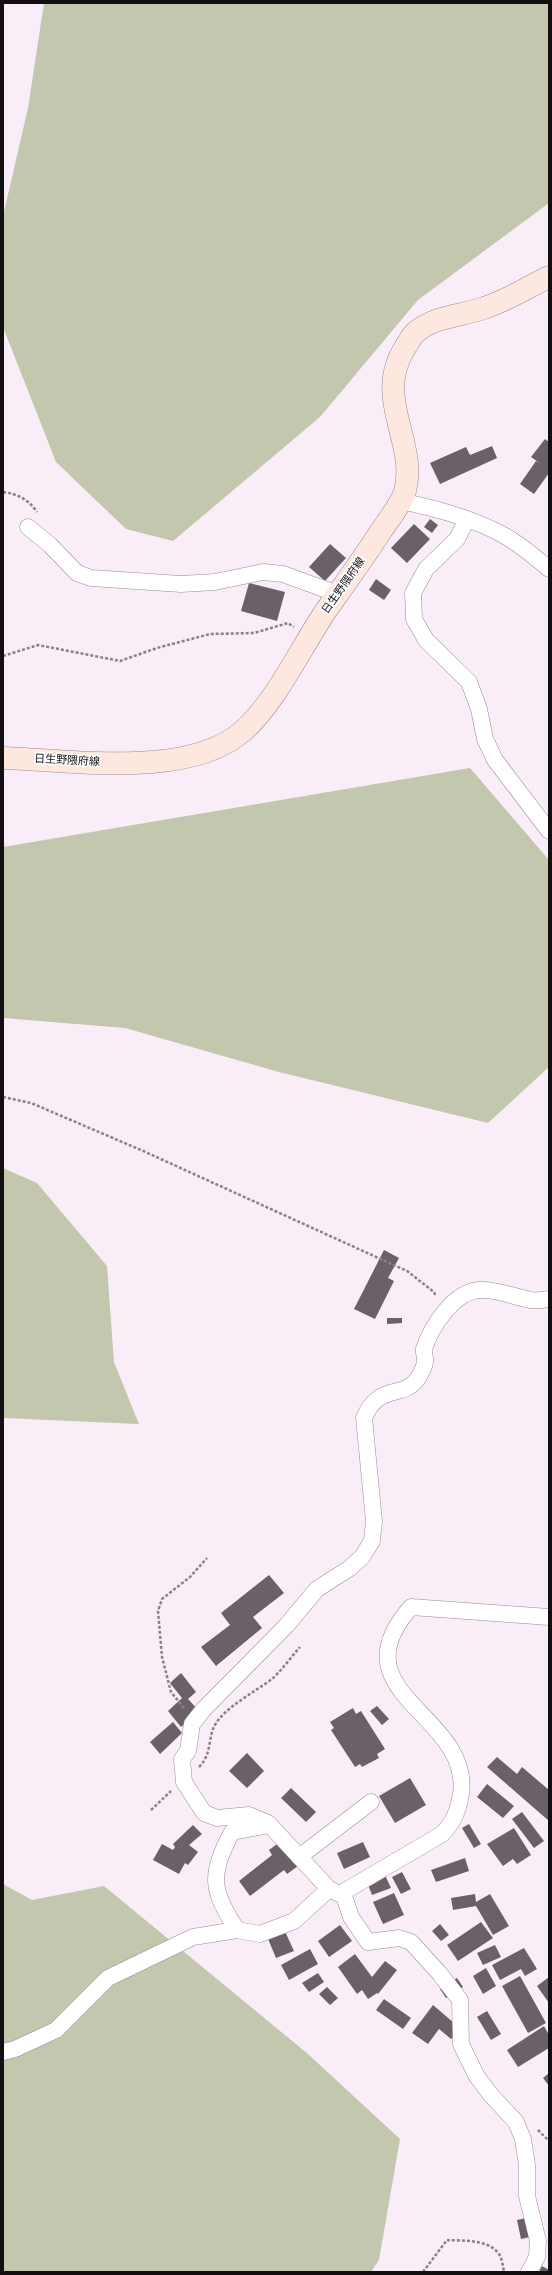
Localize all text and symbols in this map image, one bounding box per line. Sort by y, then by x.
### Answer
street label: 日生野隈府線 [320,555,368,617]
street label: 日生野隈府線 [34,753,100,769]

